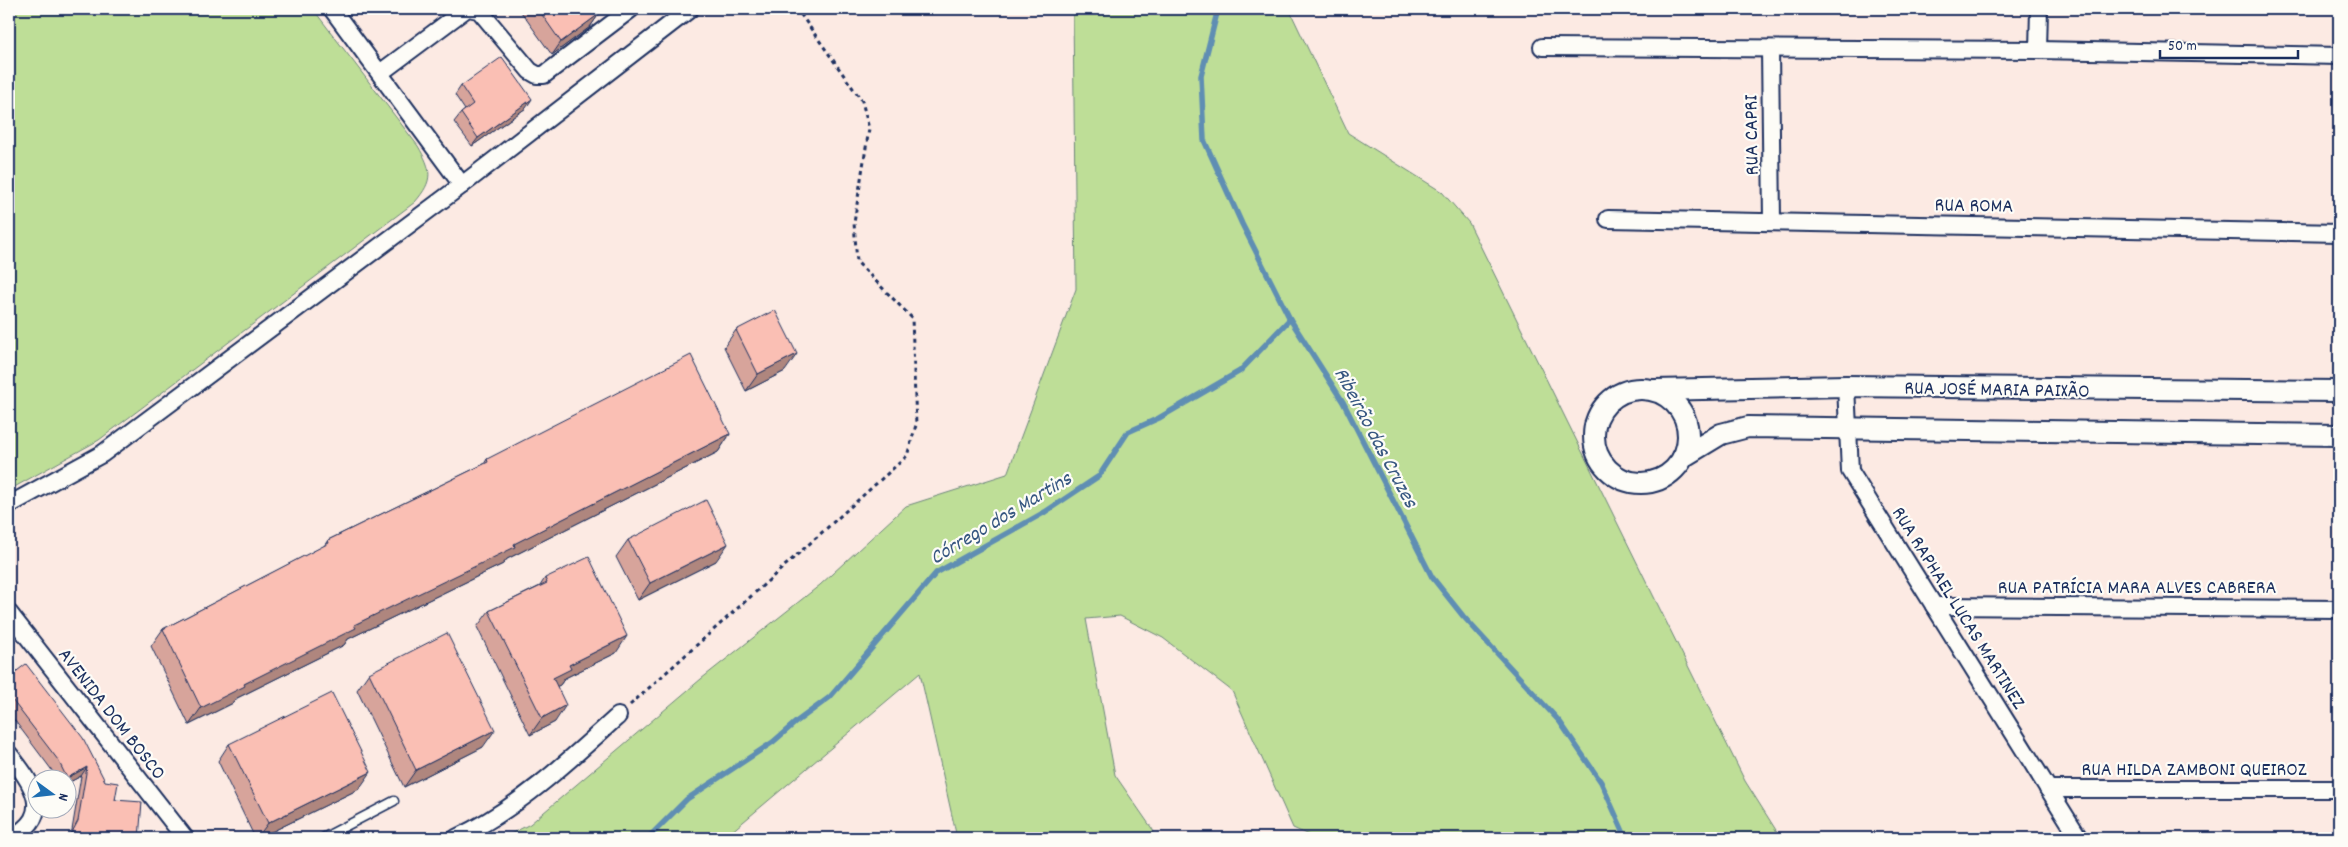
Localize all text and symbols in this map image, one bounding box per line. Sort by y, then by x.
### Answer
scale bar [2160,28,2298,60]
text: 50 m [2168,36,2197,58]
street label: RUA CAPRI [1738,94,1768,176]
street label: RUA ROMA [1934,192,2014,222]
water label: Ribeirão das Cruzes [1325,363,1425,515]
street label: RUA JOSÉ MARIA PAIXÃO [1904,375,2090,407]
water label: Córrego dos Martins [925,465,1079,574]
street label: RUA RAPHAEL LUCAS MARTINEZ [1884,502,2031,715]
street label: RUA PATRÍCIA MARA ALVES CABRERA [1998,575,2276,603]
street label: AVENIDA DOM BOSCO [50,643,171,787]
street label: RUA HILDA ZAMBONI QUEIROZ [2081,757,2307,785]
north arrow [28,770,78,820]
text: N [52,791,73,803]

